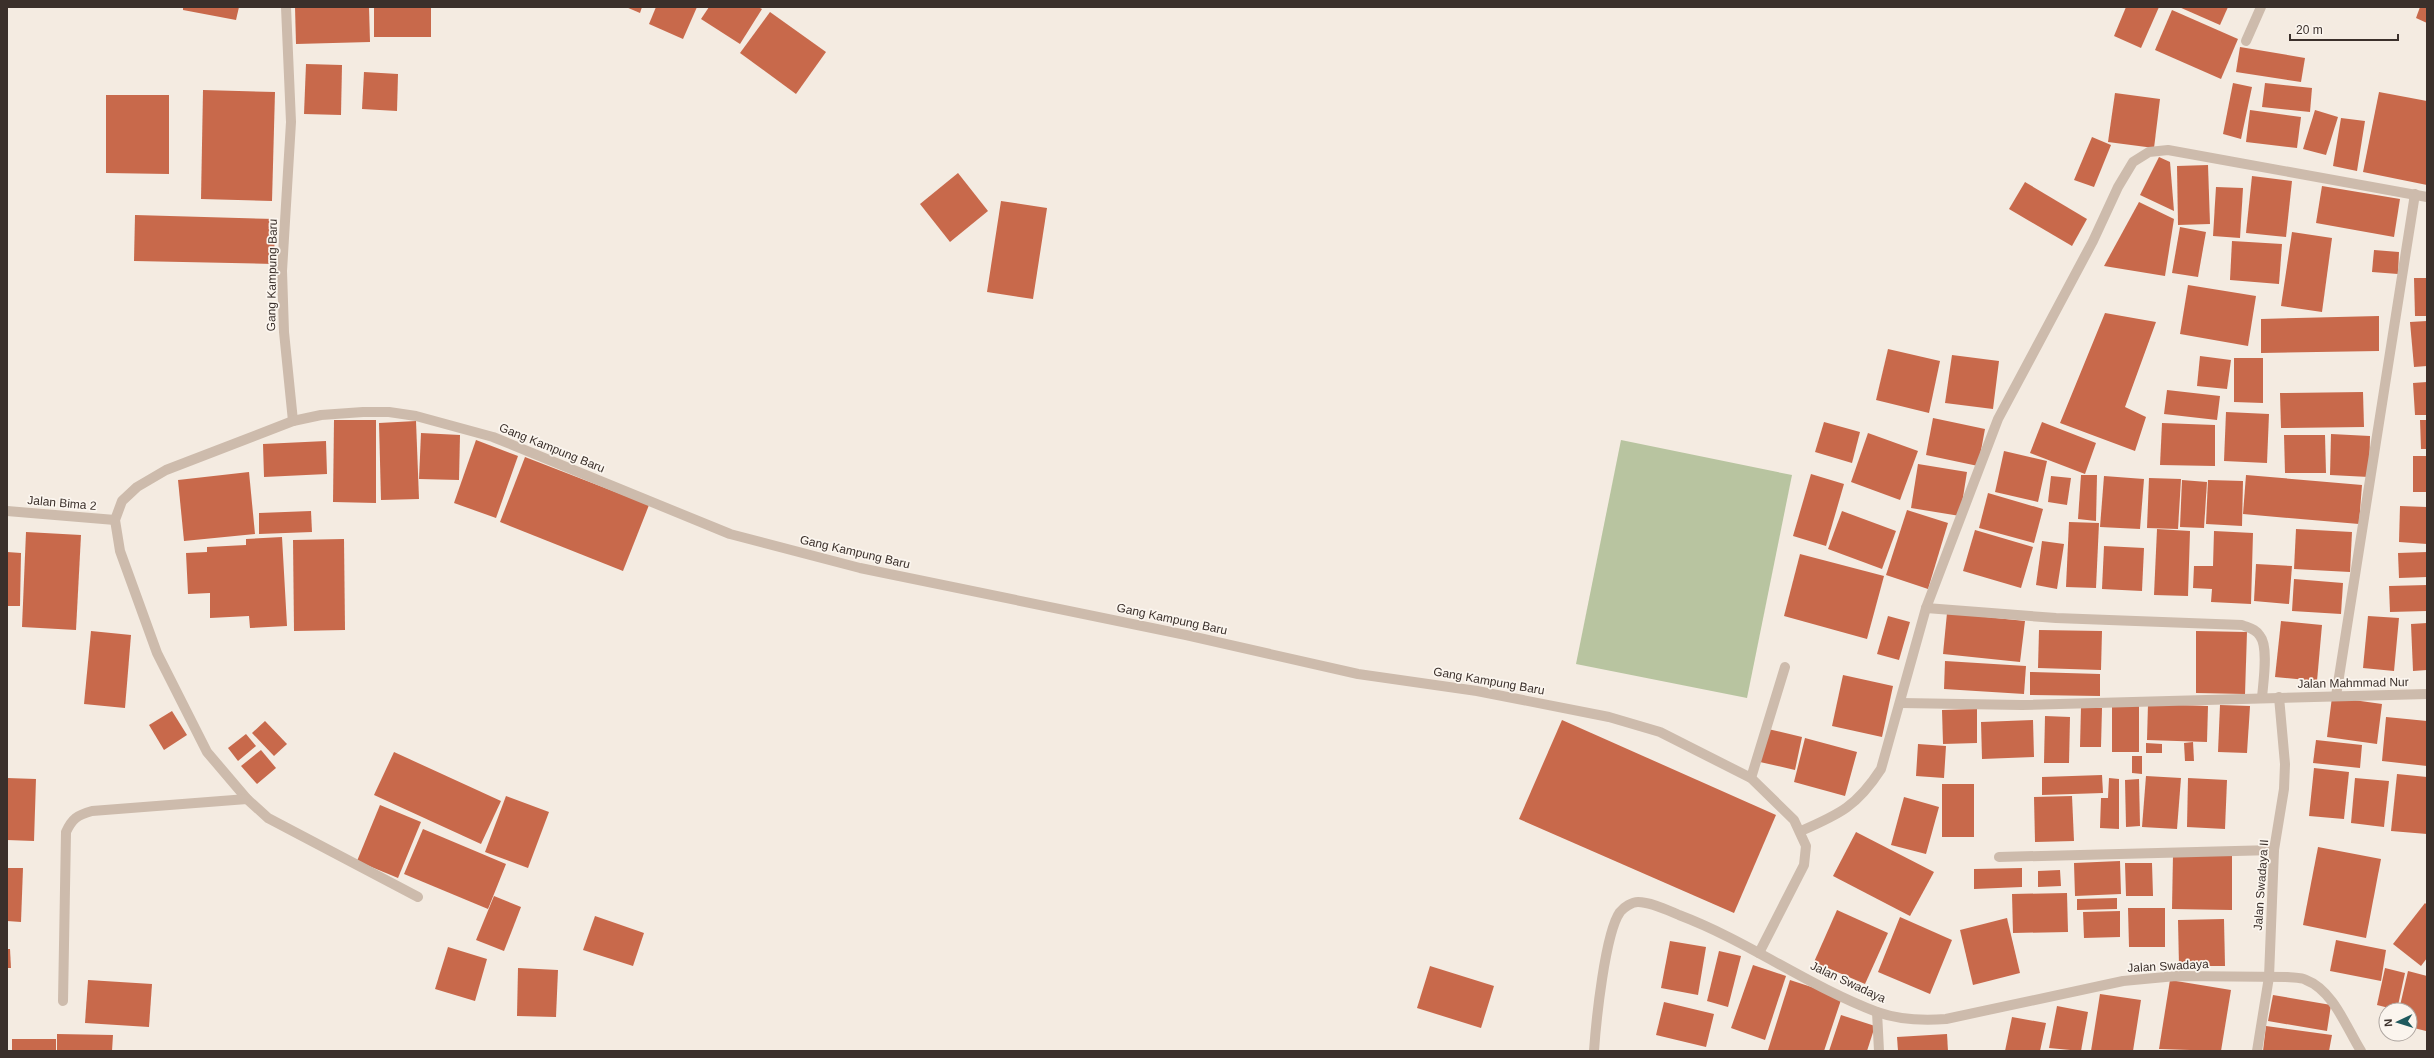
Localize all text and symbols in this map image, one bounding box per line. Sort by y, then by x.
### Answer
scale bar [2290,16,2398,42]
text: 20 m [2296,23,2323,37]
street label: Gang Kampung Baru [264,219,280,331]
street label: Gang Kampung Baru [497,420,607,476]
street label: Jalan Bima 2 [27,493,97,513]
street label: Gang Kampung Baru [798,532,912,572]
street label: Gang Kampung Baru [1115,600,1229,638]
street label: Gang Kampung Baru [1432,664,1546,698]
street label: Jalan Mahmmad Nur [2297,675,2409,691]
street label: Jalan Swadaya II [2251,839,2271,931]
street label: Jalan Swadaya [2127,957,2209,975]
street label: Jalan Swadaya [1808,958,1888,1006]
north arrow [2378,1002,2418,1042]
text: N [2382,1018,2394,1027]

